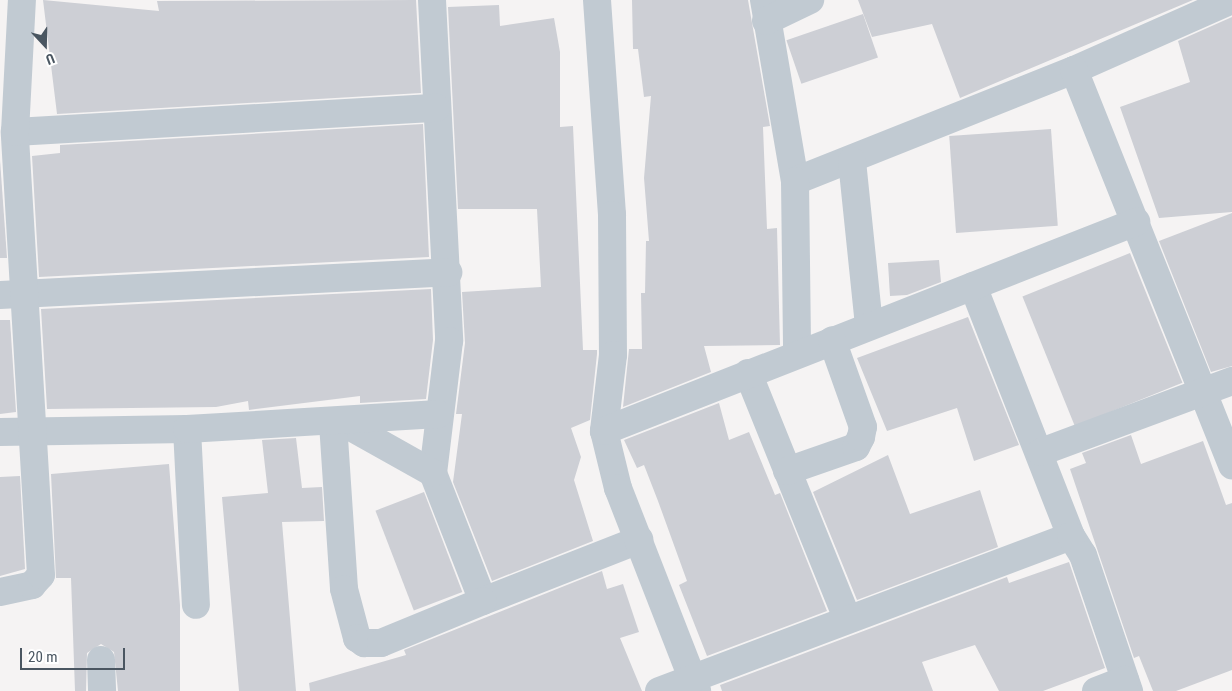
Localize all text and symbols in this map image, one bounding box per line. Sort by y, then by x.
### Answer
north arrow [20,20,70,70]
text: U [44,50,57,68]
scale bar [22,638,128,670]
text: 20 m [28,648,58,666]

